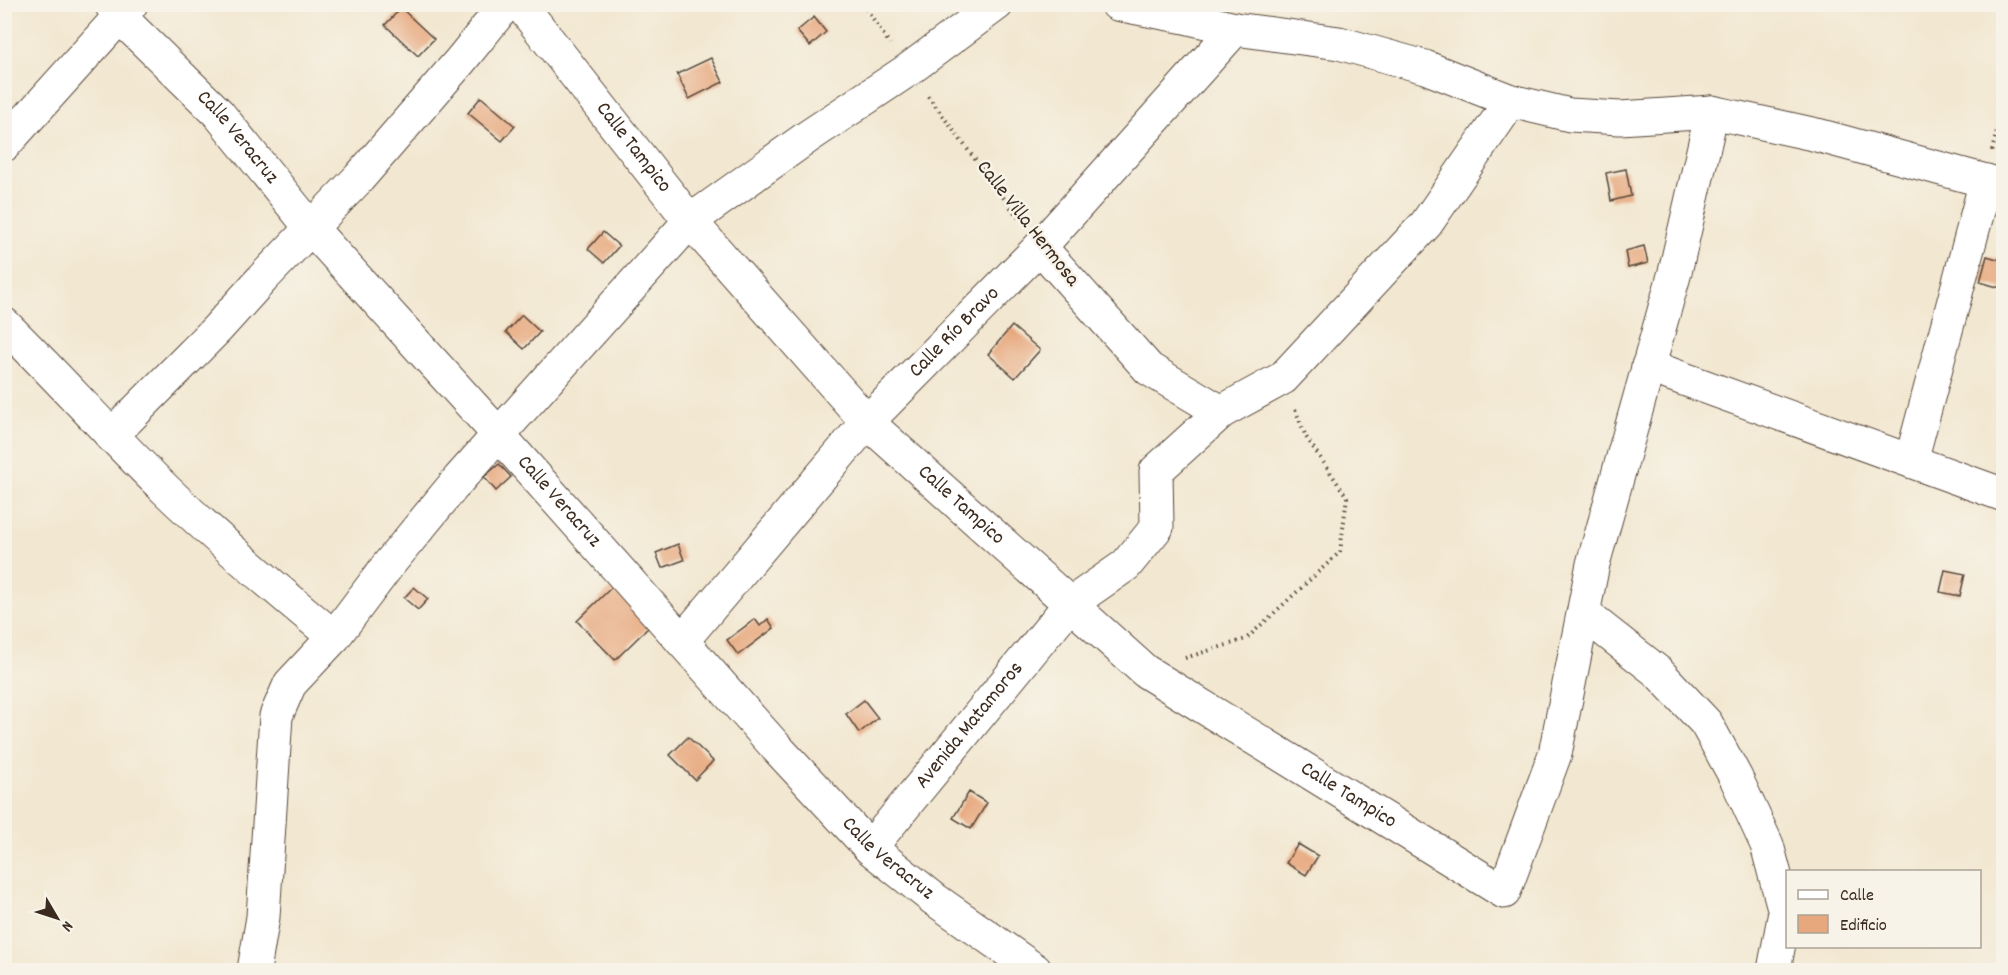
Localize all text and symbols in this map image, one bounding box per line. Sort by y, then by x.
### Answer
street label: Calle Veracruz [189,84,285,191]
street label: Calle Tampico [588,96,678,200]
street label: Calle Villa Hermosa [968,154,1087,294]
street label: Calle Río Bravo [903,280,1007,385]
street label: Calle Veracruz [509,449,608,555]
street label: Calle Tampico [910,458,1011,553]
street label: Avenida Matamoros [909,656,1032,796]
street label: Calle Tampico [1294,755,1402,837]
street label: Calle Veracruz [834,811,940,908]
legend [1786,870,1981,948]
text: Calle [1840,884,1874,909]
north arrow [27,888,87,948]
text: Edificio [1840,914,1887,939]
text: N [55,916,78,936]

